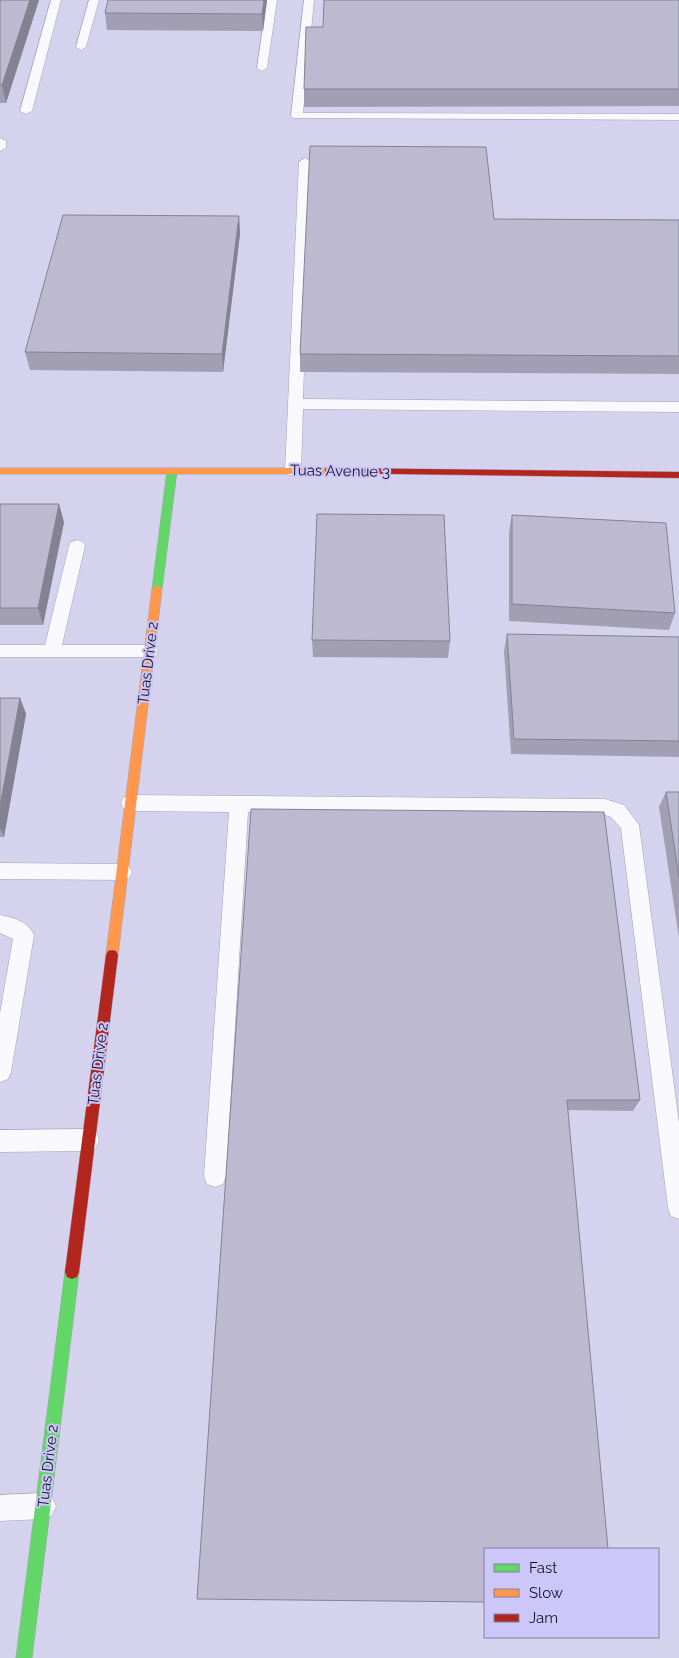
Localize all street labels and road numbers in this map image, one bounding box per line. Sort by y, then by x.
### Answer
street label: Tuas Avenue 3 [290,461,390,481]
street label: Tuas Drive 2 [134,620,162,706]
street label: Tuas Drive 2 [84,1021,112,1107]
street label: Tuas Drive 2 [34,1423,62,1509]

